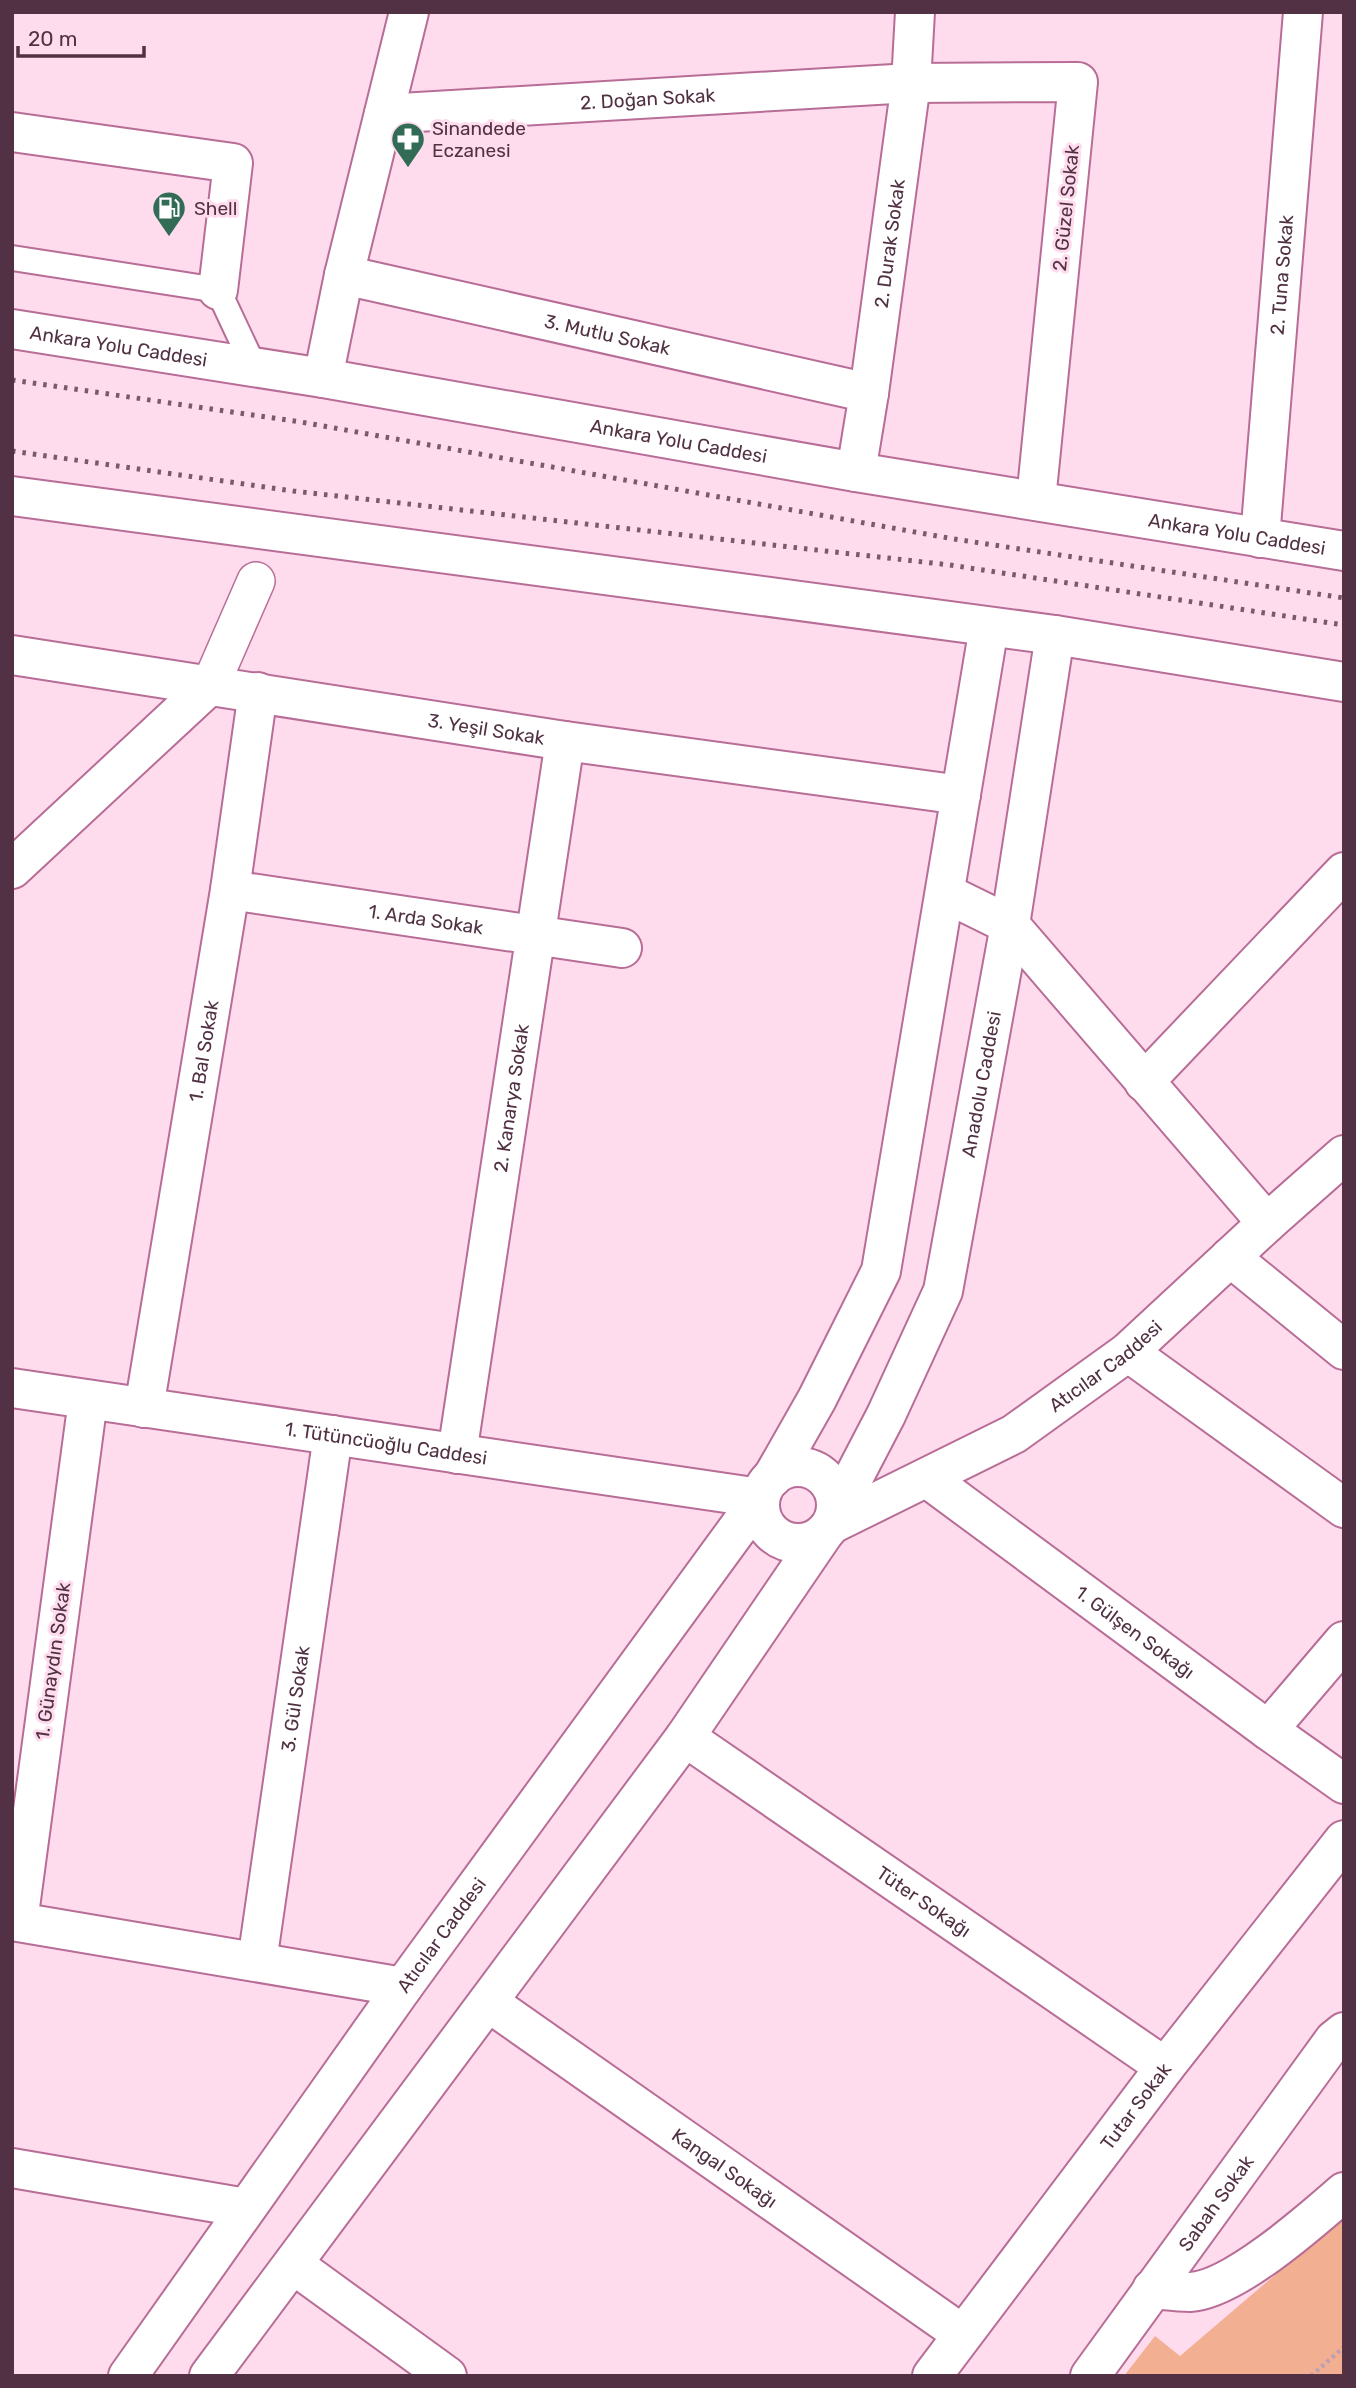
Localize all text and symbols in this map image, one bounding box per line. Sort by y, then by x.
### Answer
scale bar [18,14,144,58]
text: 20 m [28,26,77,51]
street label: 2. Doğan Sokak [579,83,716,114]
place label: Sinandede Eczanesi [432,117,526,162]
pharmacy icon: Sinandede Eczanesi [389,120,427,169]
street label: 2. Güzel Sokak [1048,143,1084,272]
street label: 2. Durak Sokak [869,177,909,309]
fuel station icon: Shell [150,189,188,238]
place label: Shell [194,197,237,220]
street label: 2. Tuna Sokak [1265,214,1298,336]
street label: 3. Mutlu Sokak [542,309,673,360]
street label: Ankara Yolu Caddesi [28,321,209,371]
street label: Ankara Yolu Caddesi [588,414,769,468]
street label: Ankara Yolu Caddesi [1147,508,1327,559]
street label: 3. Yeşil Sokak [426,708,547,749]
street label: 1. Arda Sokak [367,899,485,939]
street label: 1. Bal Sokak [184,998,223,1103]
street label: Anadolu Caddesi [956,1009,1006,1159]
street label: 2. Kanarya Sokak [488,1022,534,1174]
street label: Atıcılar Caddesi [1044,1315,1167,1417]
street label: 1. Tütüncüoğlu Caddesi [283,1417,489,1469]
street label: 1. Gülşen Sokağı [1071,1580,1199,1683]
street label: 1. Günaydın Sokak [31,1581,75,1741]
street label: 3. Gül Sokak [276,1644,314,1753]
street label: Tüter Sokağı [872,1861,976,1942]
street label: Atıcılar Caddesi [392,1873,491,1997]
street label: Tutar Sokak [1095,2058,1176,2154]
street label: Kangal Sokağı [668,2123,782,2213]
street label: Sabah Sokak [1173,2150,1258,2255]

